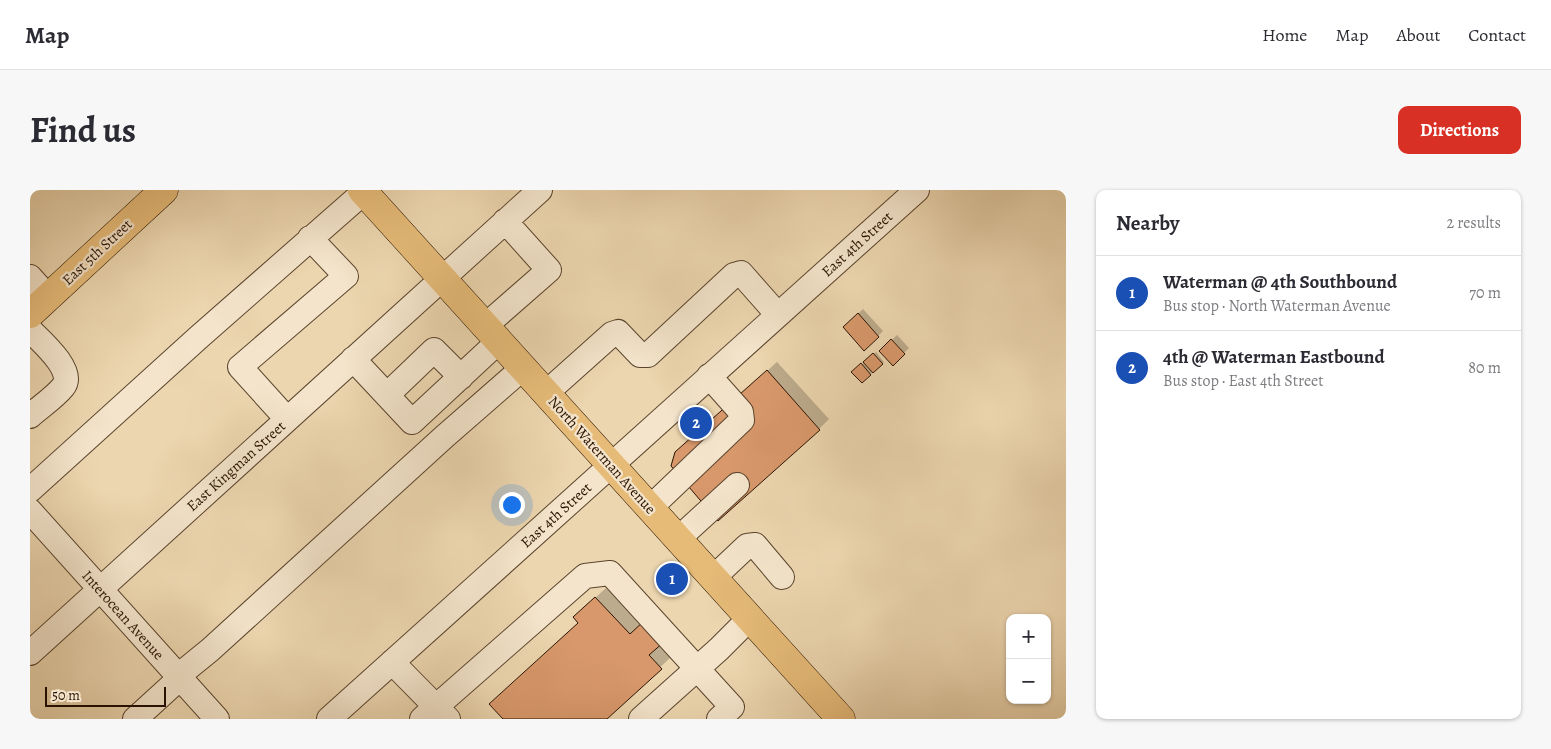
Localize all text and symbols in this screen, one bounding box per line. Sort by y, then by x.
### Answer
text: Map [25,19,69,51]
text: Home [1262,23,1307,47]
text: Map [1335,23,1368,47]
text: About [1396,23,1440,47]
text: Contact [1468,23,1526,47]
text: Find us [30,106,136,154]
button: Directions [1398,106,1521,154]
street label: East 4th Street [817,207,897,281]
text: Nearby [1116,209,1179,237]
text: 2 results [1446,212,1501,234]
street label: East 5th Street [58,214,136,290]
text: Waterman @ 4th Southbound [1163,269,1397,295]
text: 1 [1129,282,1135,304]
text: 70 m [1469,282,1501,304]
text: Bus stop · North Waterman Avenue [1163,295,1391,317]
text: 4th @ Waterman Eastbound [1163,344,1385,370]
text: 2 [1128,357,1136,379]
text: 80 m [1468,357,1501,379]
text: Bus stop · East 4th Street [1163,370,1324,392]
street label: North Waterman Avenue [544,392,661,518]
pin: 2 [680,404,712,442]
street label: East Kingman Street [182,416,290,516]
street label: East 4th Street [516,478,596,552]
your location [499,492,525,518]
pin: 1 [656,560,688,598]
street label: Interocean Avenue [77,566,169,664]
map controls [1006,614,1051,704]
button: + [1006,614,1051,659]
button: − [1006,659,1051,704]
scale bar [45,684,166,707]
text: 50 m [52,686,80,705]

